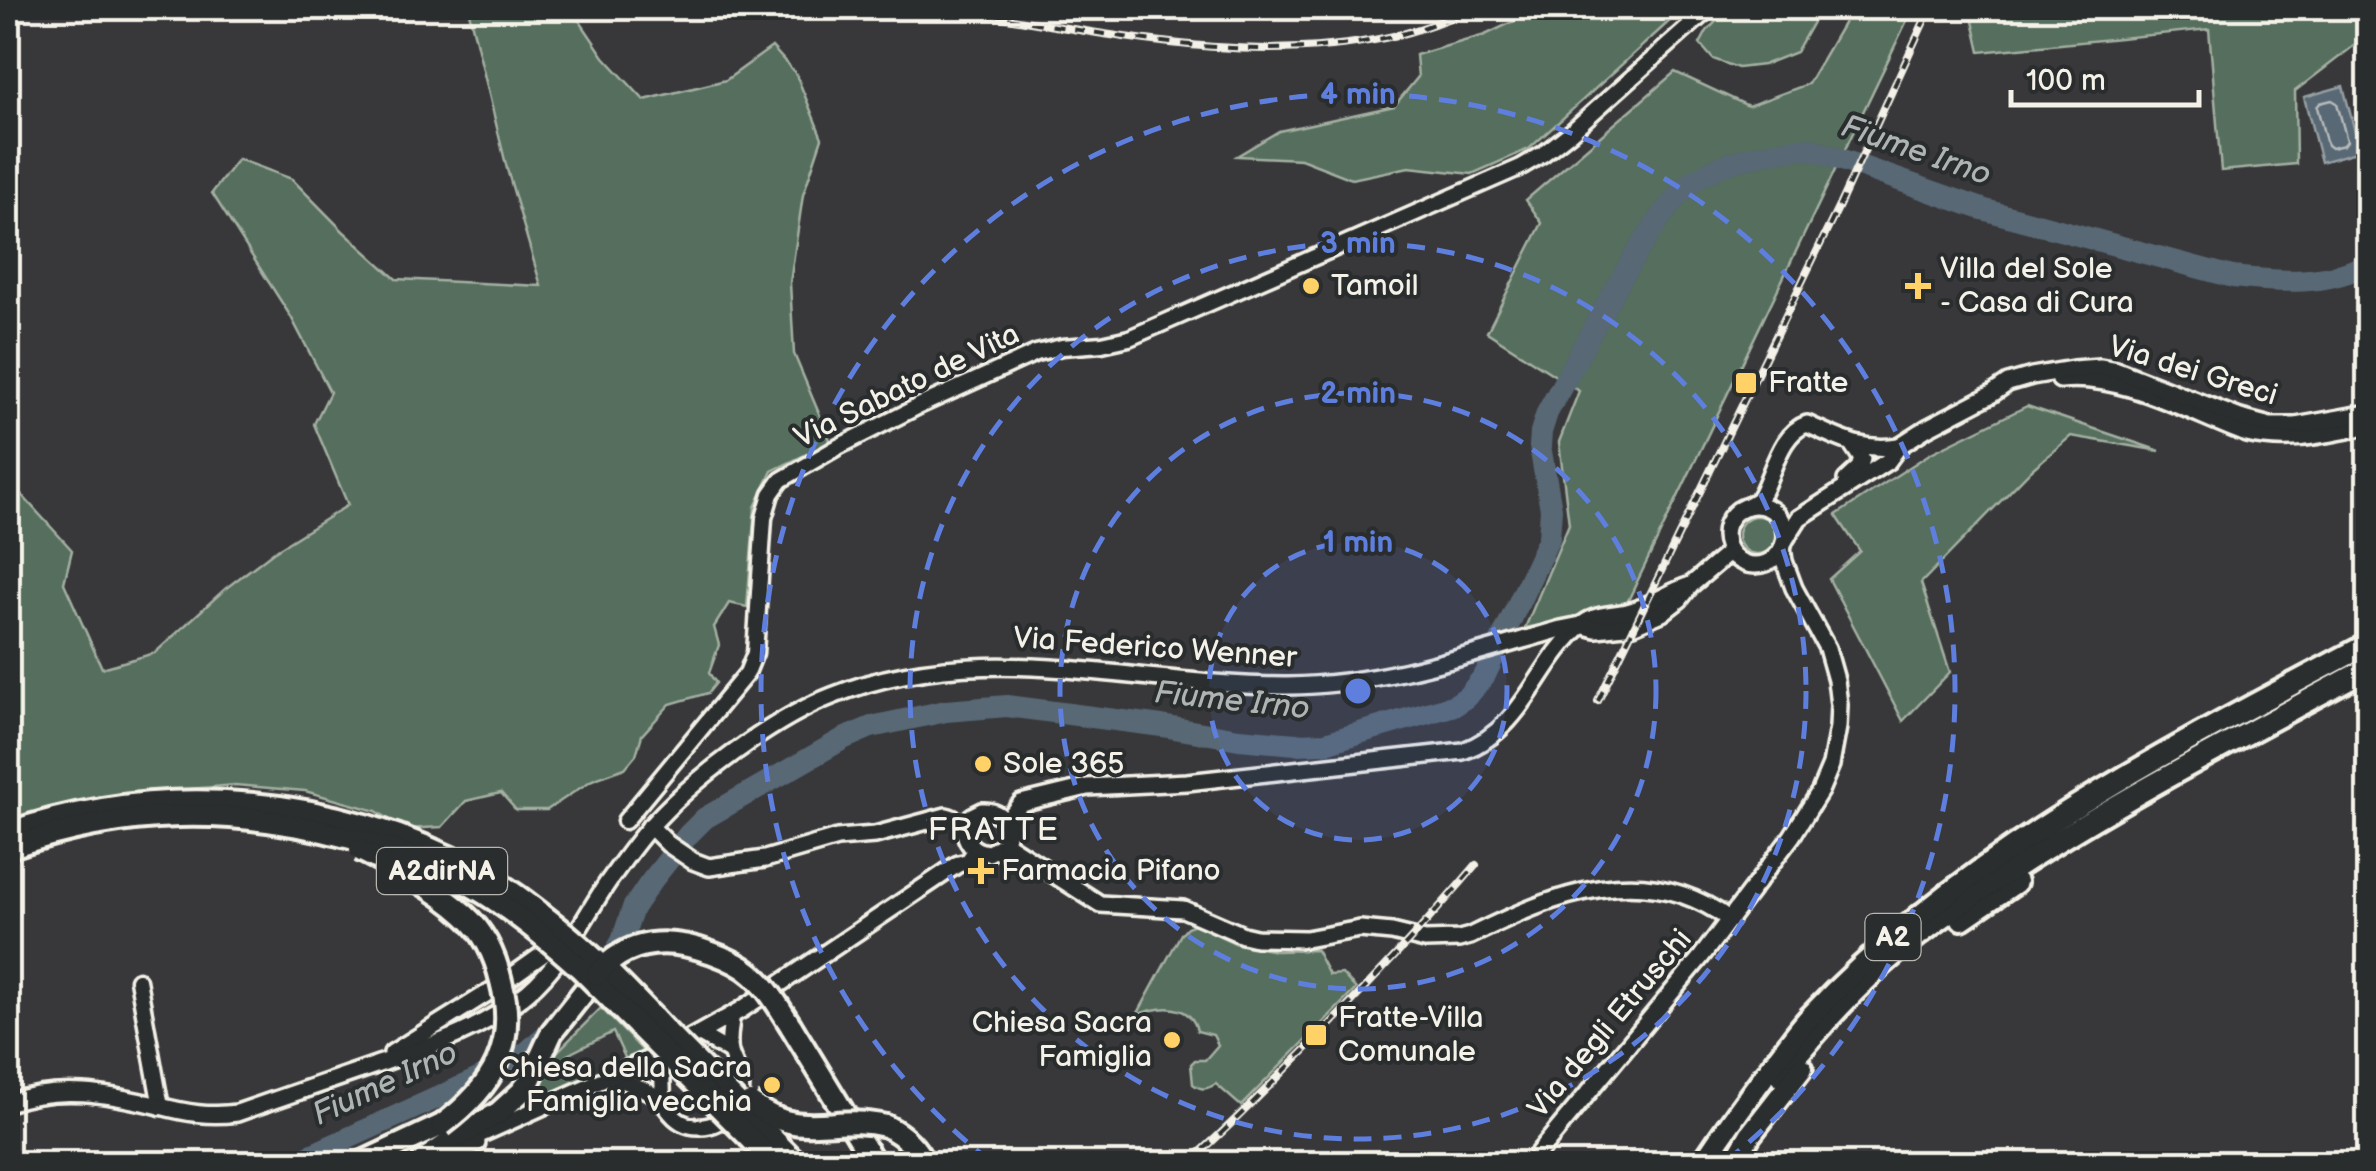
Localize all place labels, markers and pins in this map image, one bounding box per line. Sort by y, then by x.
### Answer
place label: Villa del Sole - Casa di Cura [1940,251,2134,321]
place label: Tamoil [1331,268,1418,304]
marker: Villa del Sole - Casa di Cura [1905,273,1931,299]
marker: Tamoil [1300,275,1322,297]
place label: Fratte [1768,365,1848,401]
marker: Fratte [1733,370,1759,396]
centre of rings [1340,673,1376,709]
place label: Sole 365 [1003,746,1125,782]
marker: Sole 365 [972,753,994,775]
place label: Farmacia Pifano [1001,853,1221,889]
marker: Farmacia Pifano [970,860,992,882]
place label: Fratte-Villa Comunale [1338,1000,1484,1070]
place label: Chiesa Sacra Famiglia [972,1005,1152,1075]
marker: Fratte-Villa Comunale [1303,1022,1329,1048]
marker: Chiesa Sacra Famiglia [1161,1029,1183,1051]
place label: Chiesa della Sacra Famiglia vecchia [498,1050,752,1120]
marker: Chiesa della Sacra Famiglia vecchia [761,1074,783,1096]

